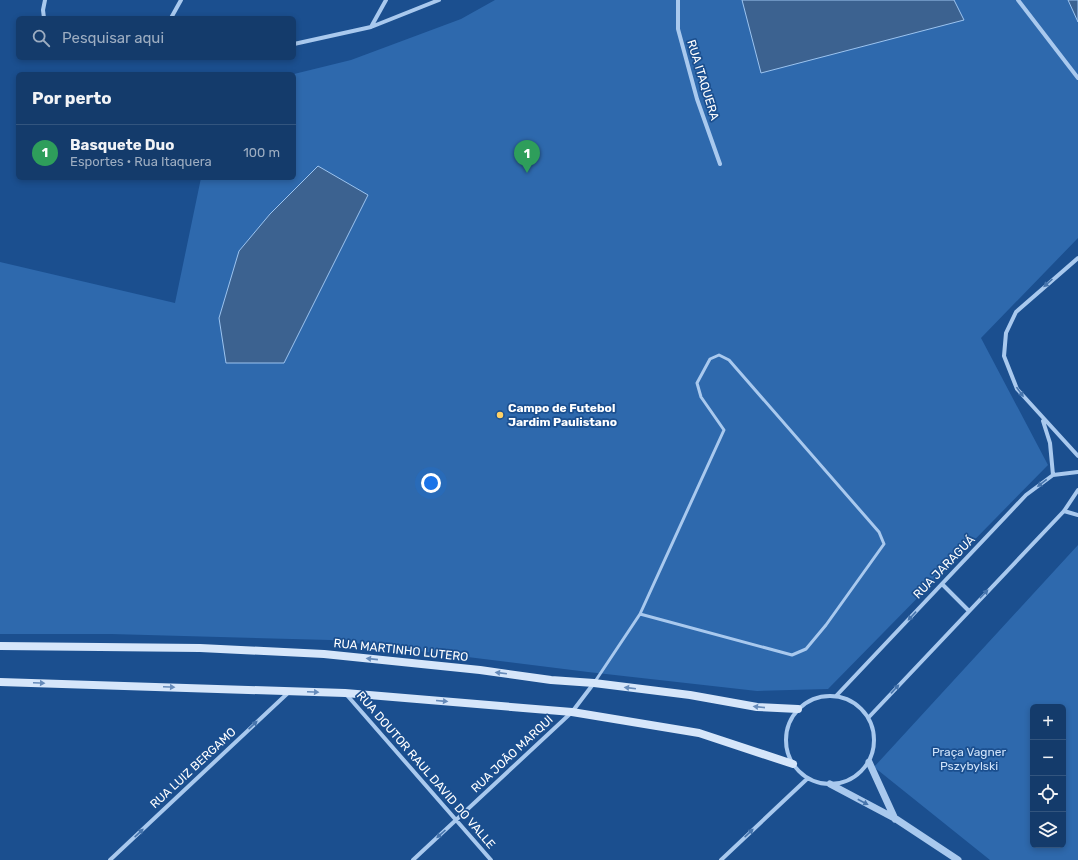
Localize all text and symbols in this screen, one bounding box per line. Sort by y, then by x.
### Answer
search box [16,16,296,60]
icon: search [30,27,52,49]
text: Pesquisar aqui [62,29,164,47]
street label: RUA ITAQUERA [684,38,722,122]
text: Por perto [32,88,112,108]
text: Basquete Duo [70,136,174,154]
pin: 1 [514,140,540,173]
text: 1 [42,145,48,160]
text: 100 m [243,145,280,160]
text: Esportes · Rua Itaquera [70,154,212,169]
one-way arrow [1043,279,1054,288]
one-way arrow [1015,386,1024,397]
place label: Campo de Futebol Jardim Paulistano [508,401,617,429]
marker: Campo de Futebol Jardim Paulistano [495,410,505,420]
your location [421,473,441,493]
one-way arrow [1037,479,1047,487]
street label: RUA JARAGUÁ [910,532,978,602]
one-way arrow [980,589,989,599]
one-way arrow [907,610,916,621]
street label: RUA MARTINHO LUTERO [333,636,469,664]
one-way arrow [366,656,378,662]
one-way arrow [495,670,507,676]
one-way arrow [33,680,46,686]
one-way arrow [163,684,176,690]
one-way arrow [891,684,900,694]
one-way arrow [624,685,637,691]
one-way arrow [307,688,319,695]
street label: RUA DOUTOR RAUL DAVID DO VALLE [354,688,498,852]
one-way arrow [436,698,449,705]
one-way arrow [753,703,765,710]
map controls [1030,704,1066,848]
button: + [1030,704,1066,740]
street label: RUA JOÃO MARQUI [468,713,556,795]
one-way arrow [249,721,258,730]
street label: RUA LUIZ BERGAMO [147,725,239,811]
button: − [1030,740,1066,776]
park label: Praça Vagner Pszybylski [932,745,1007,773]
button: locate [1030,776,1066,812]
one-way arrow [857,799,868,805]
button: layers [1030,812,1066,848]
one-way arrow [134,829,143,838]
one-way arrow [436,829,446,839]
one-way arrow [744,829,754,838]

